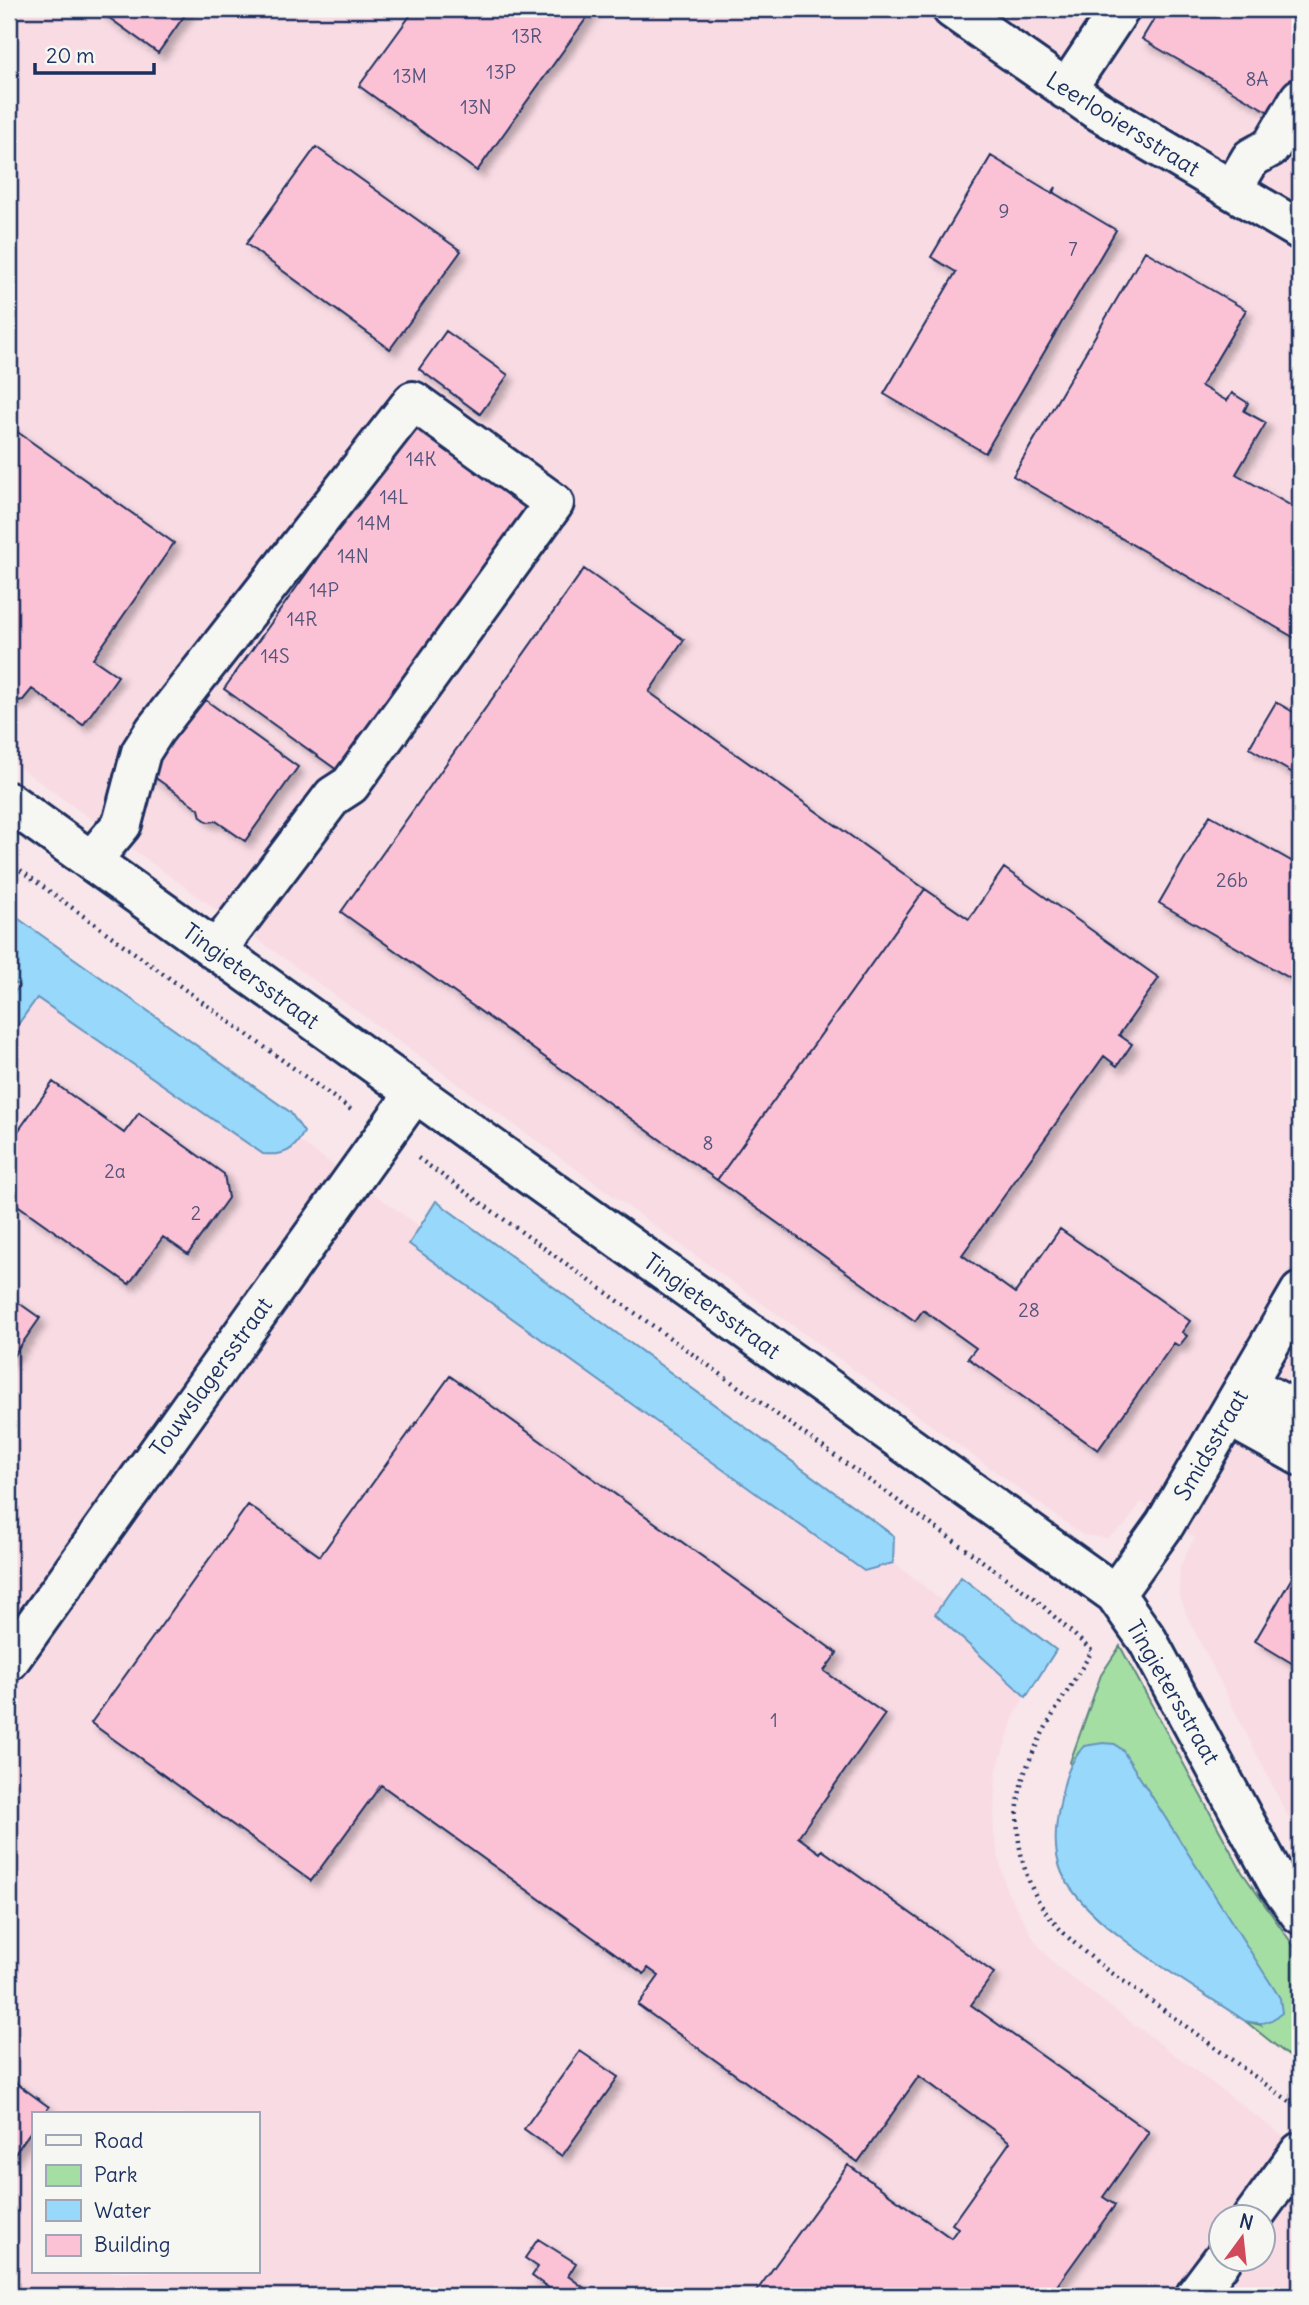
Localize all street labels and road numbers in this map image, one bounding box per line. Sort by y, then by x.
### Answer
street label: Leerlooiersstraat [1041,65,1206,183]
street label: Tingietersstraat [177,916,326,1035]
street label: Tingietersstraat [638,1246,787,1365]
street label: Touwslagersstraat [143,1291,278,1462]
street label: Smidsstraat [1167,1384,1254,1505]
street label: Tingietersstraat [1120,1614,1227,1769]

